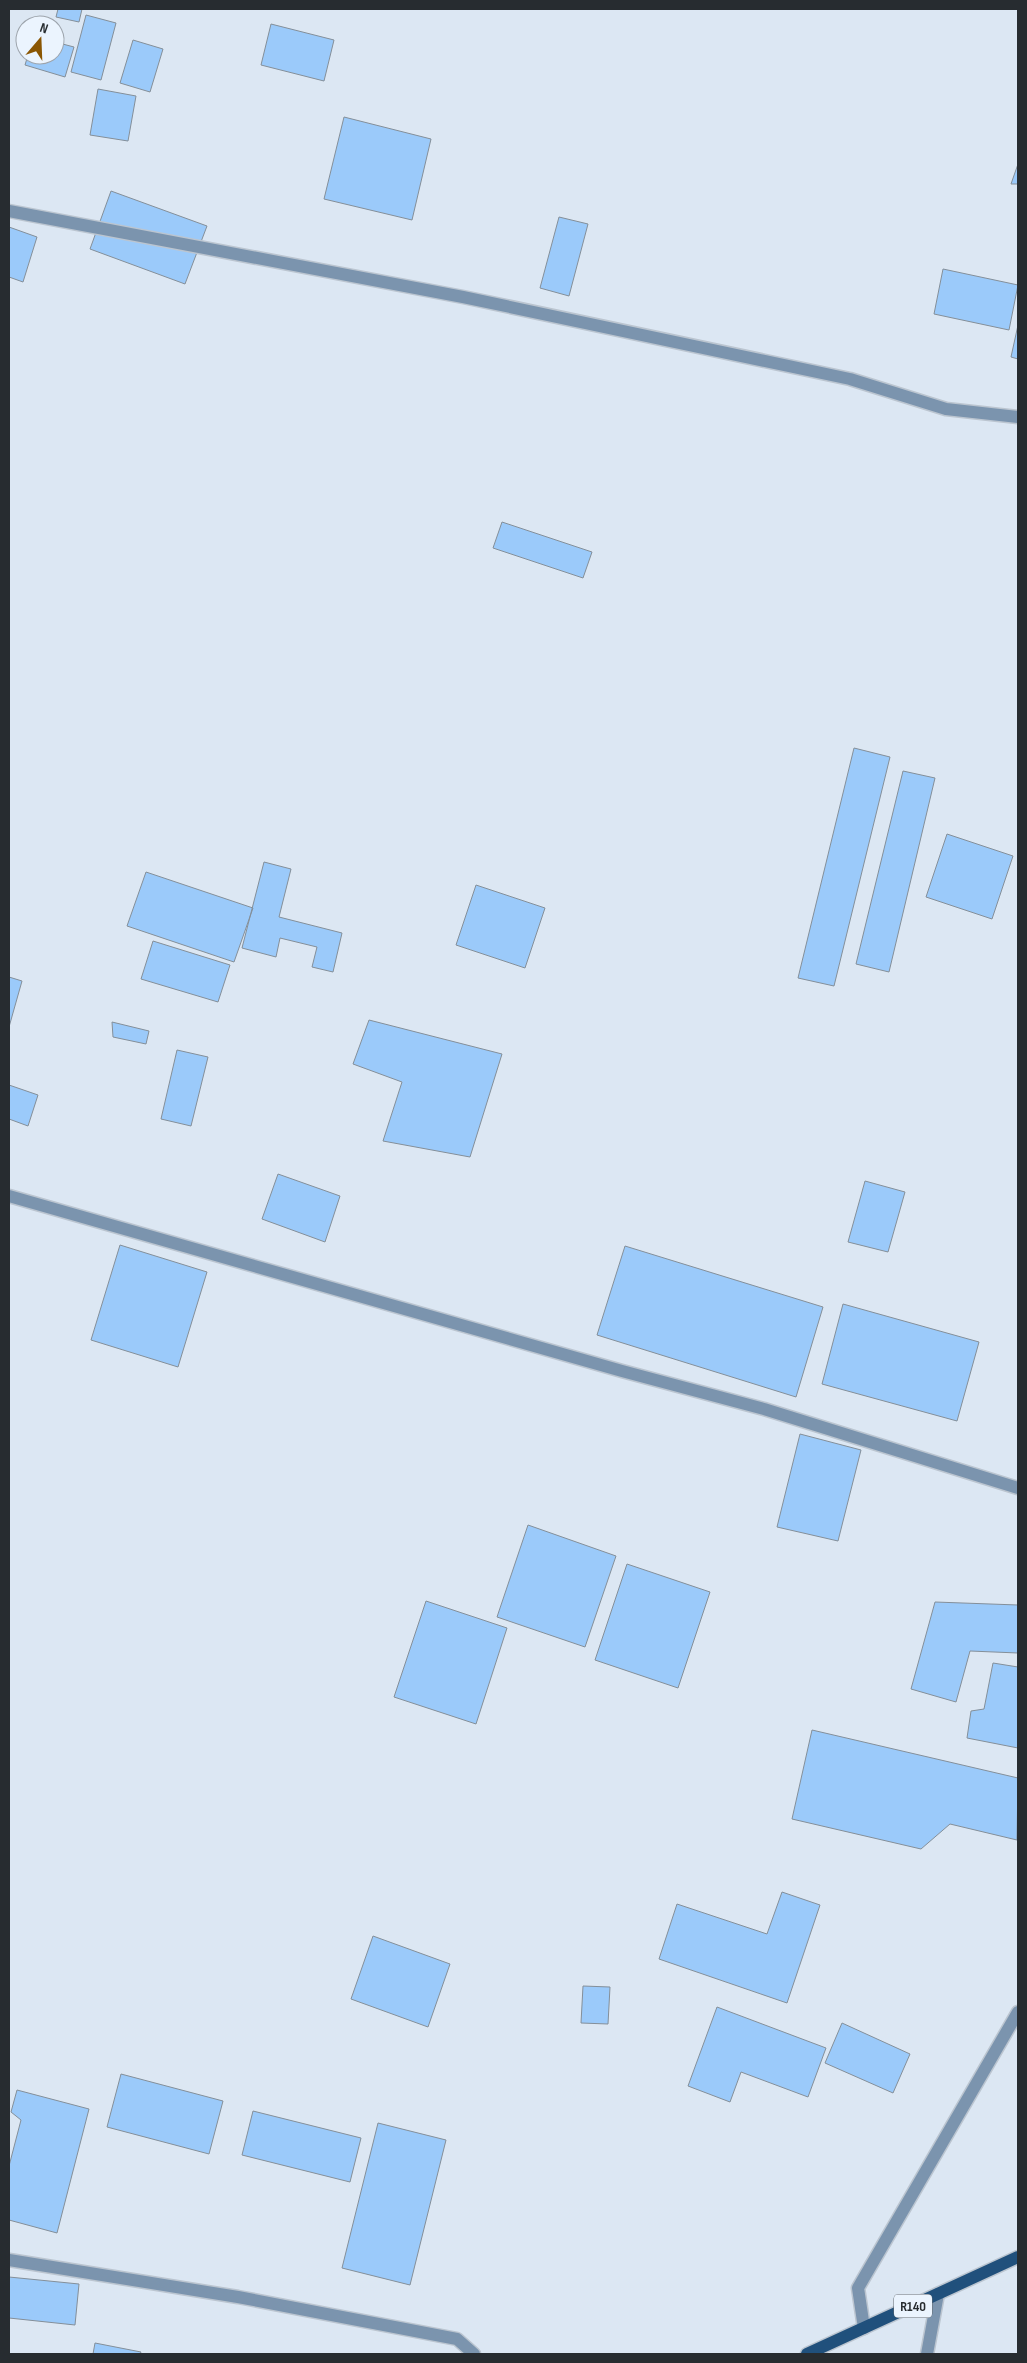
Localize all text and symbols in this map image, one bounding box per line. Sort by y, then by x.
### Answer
north arrow [15,15,65,65]
text: N [38,19,50,37]
road number: R140 [894,2294,932,2318]

